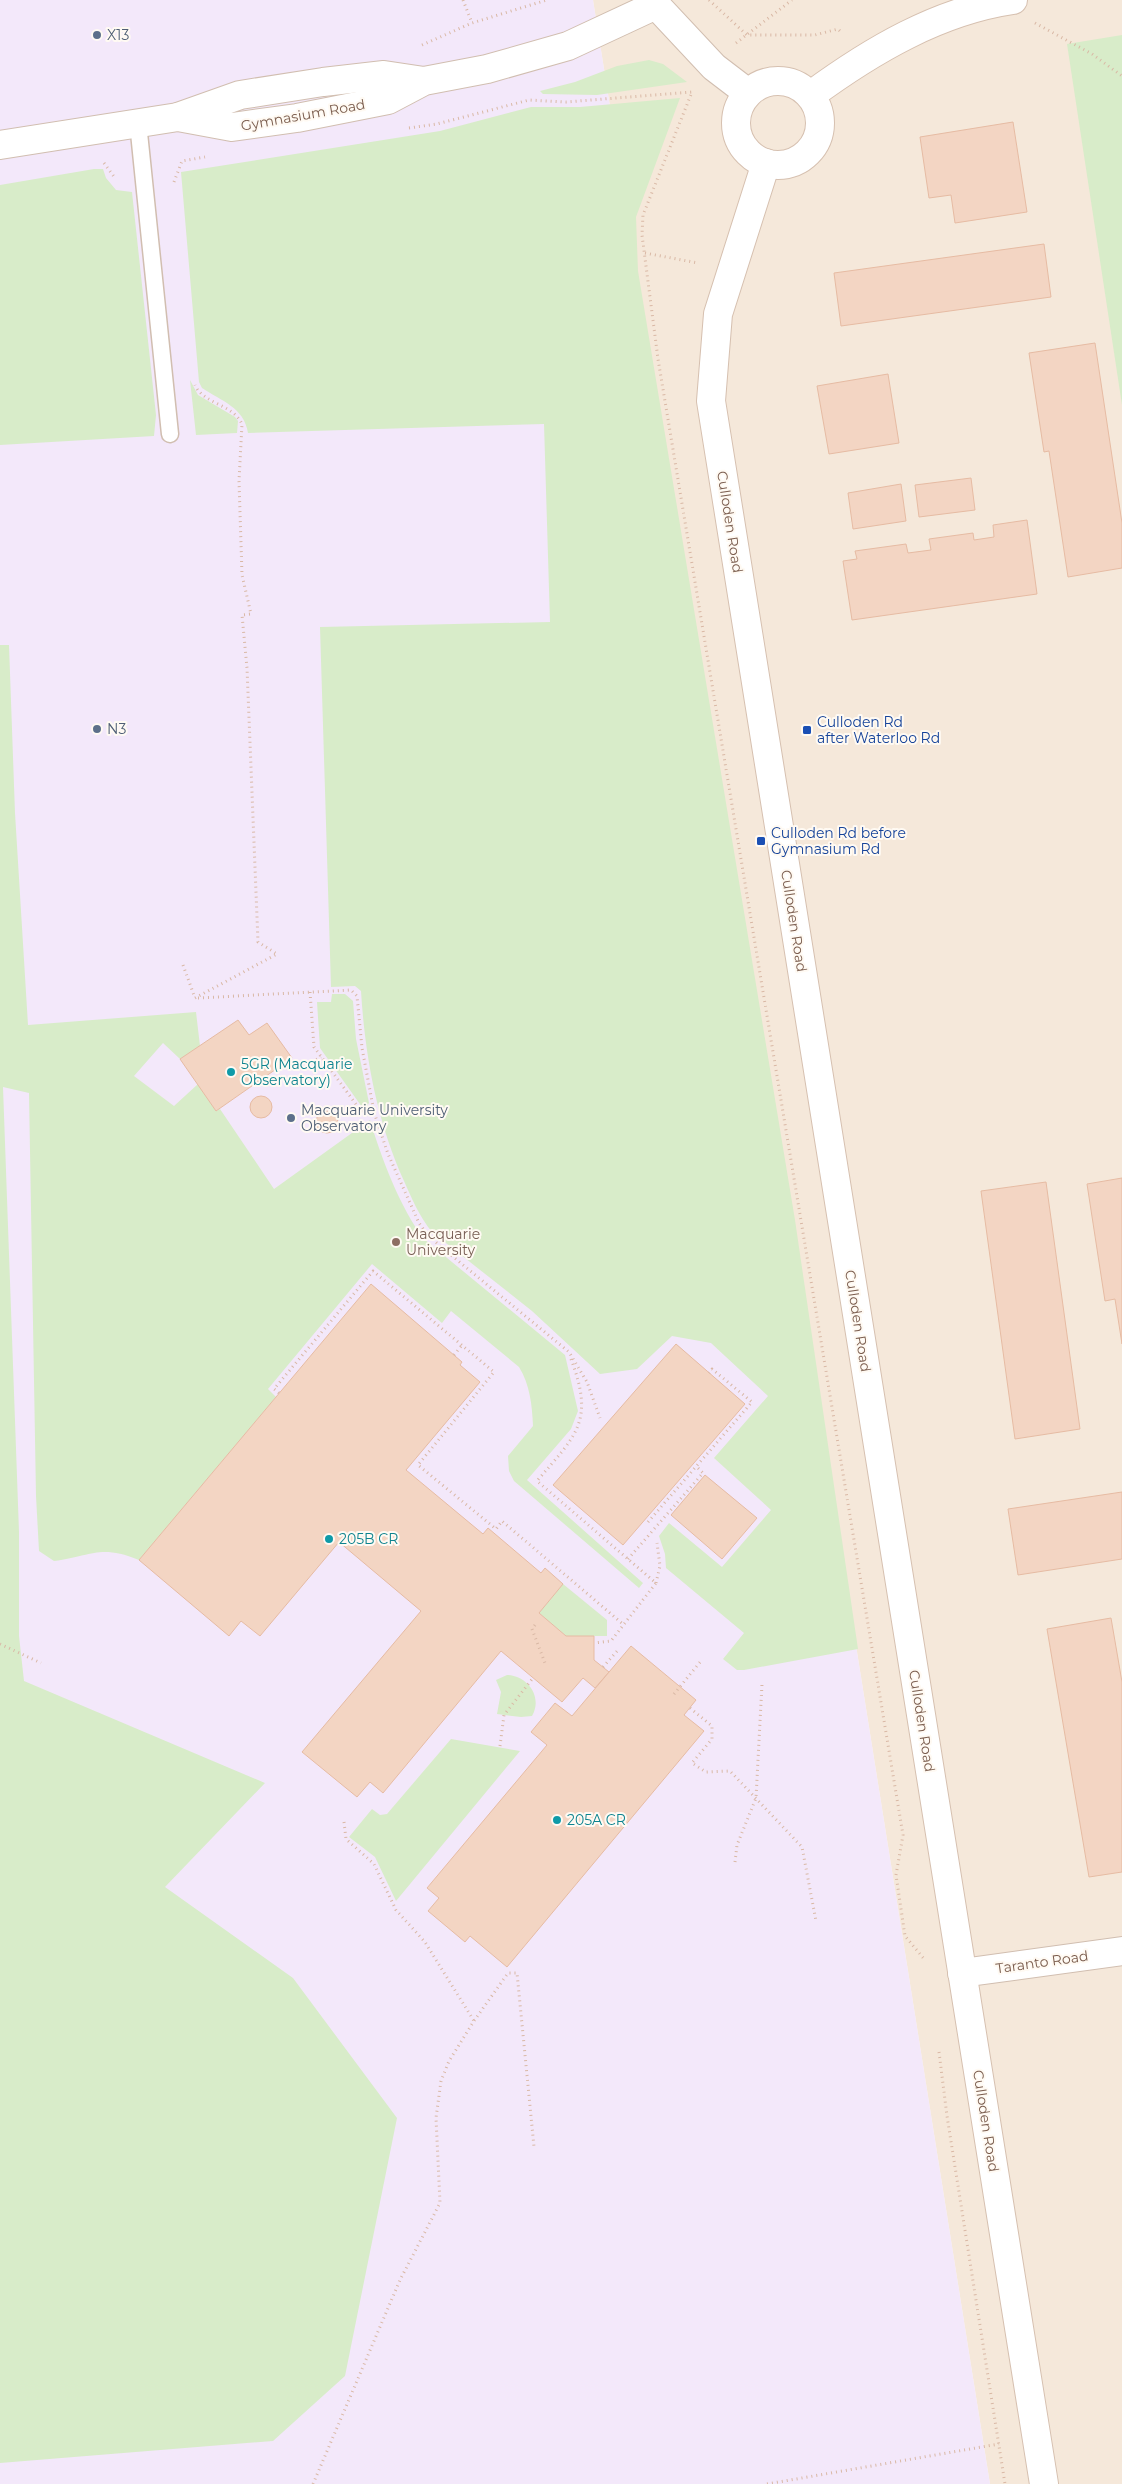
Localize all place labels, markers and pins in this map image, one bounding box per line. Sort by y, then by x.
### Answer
place label: X13 [107,26,129,44]
marker: X13 [91,29,103,41]
place label: Culloden Rd after Waterloo Rd [817,713,940,747]
place label: N3 [107,720,126,738]
marker: N3 [91,723,103,735]
marker: Culloden Rd after Waterloo Rd [801,724,813,736]
place label: Culloden Rd before Gymnasium Rd [771,824,906,858]
marker: Culloden Rd before Gymnasium Rd [755,835,767,847]
place label: 5GR (Macquarie Observatory) [241,1055,352,1089]
marker: 5GR (Macquarie Observatory) [225,1066,237,1078]
place label: Macquarie University Observatory [301,1101,448,1135]
marker: Macquarie University Observatory [285,1112,297,1124]
place label: Macquarie University [406,1225,480,1259]
marker: Macquarie University [390,1236,402,1248]
place label: 205B CR [339,1530,398,1548]
marker: 205B CR [323,1533,335,1545]
place label: 205A CR [567,1811,626,1829]
marker: 205A CR [551,1814,563,1826]

